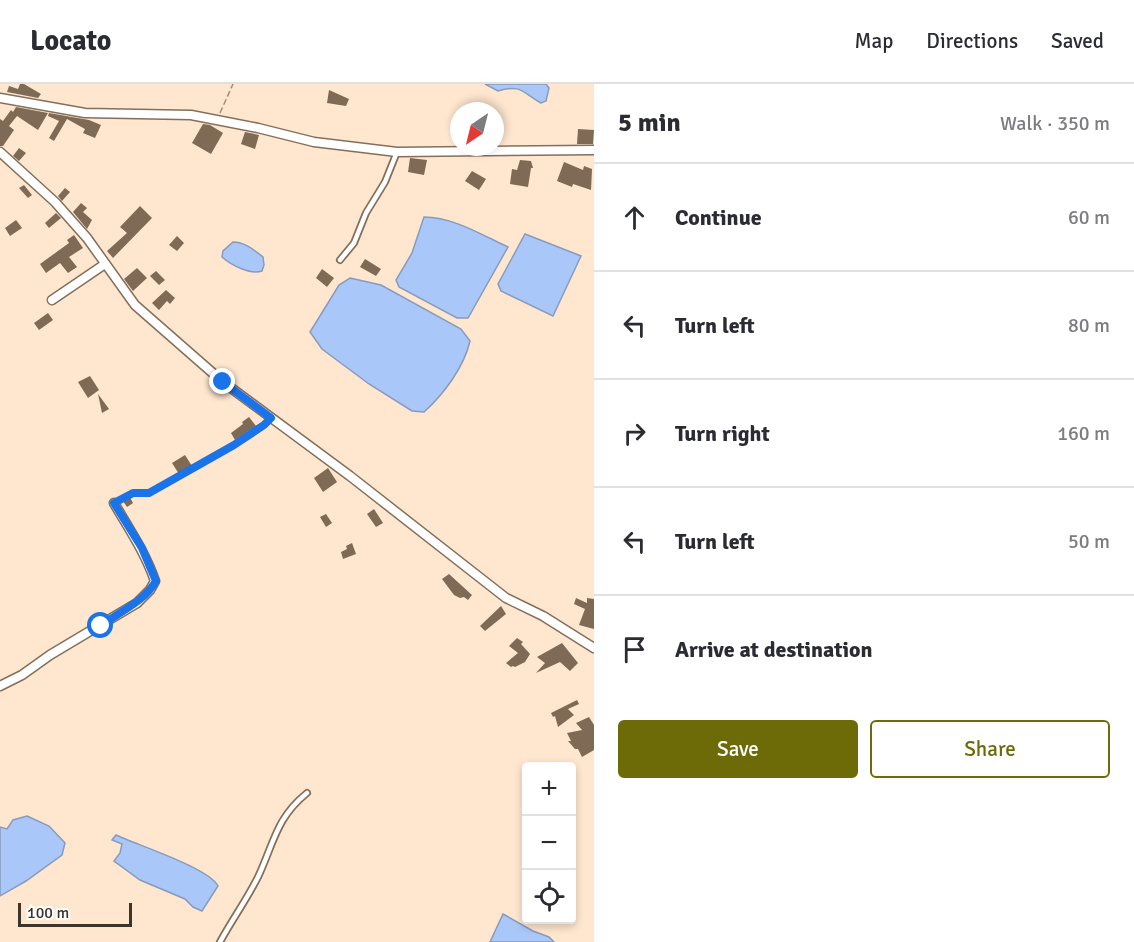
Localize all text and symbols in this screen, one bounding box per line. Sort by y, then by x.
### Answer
text: Locato [30,24,111,58]
text: Map [855,28,893,54]
text: Directions [926,28,1018,54]
text: Saved [1051,28,1104,54]
north arrow [450,102,504,156]
text: 5 min [618,107,681,139]
text: Walk · 350 m [1000,111,1110,136]
icon: ahead [618,201,651,234]
text: Continue [675,204,762,231]
text: 60 m [1068,205,1110,230]
icon: left [618,309,651,342]
text: Turn left [675,312,755,339]
text: 80 m [1068,313,1110,338]
route end [209,368,235,394]
icon: right [618,417,651,450]
text: Turn right [675,420,770,447]
text: 160 m [1057,421,1110,446]
icon: left [618,525,651,558]
text: Turn left [675,528,755,555]
text: 50 m [1068,529,1110,554]
route start [87,612,113,638]
icon: arrive [618,633,651,666]
text: Arrive at destination [675,636,872,663]
button: Save [618,720,858,778]
button: Share [870,720,1110,778]
map controls [522,762,576,924]
button: + [522,762,576,816]
button: − [522,816,576,870]
button: locate [522,870,576,924]
scale bar [18,900,132,928]
text: 100 m [27,903,69,923]

